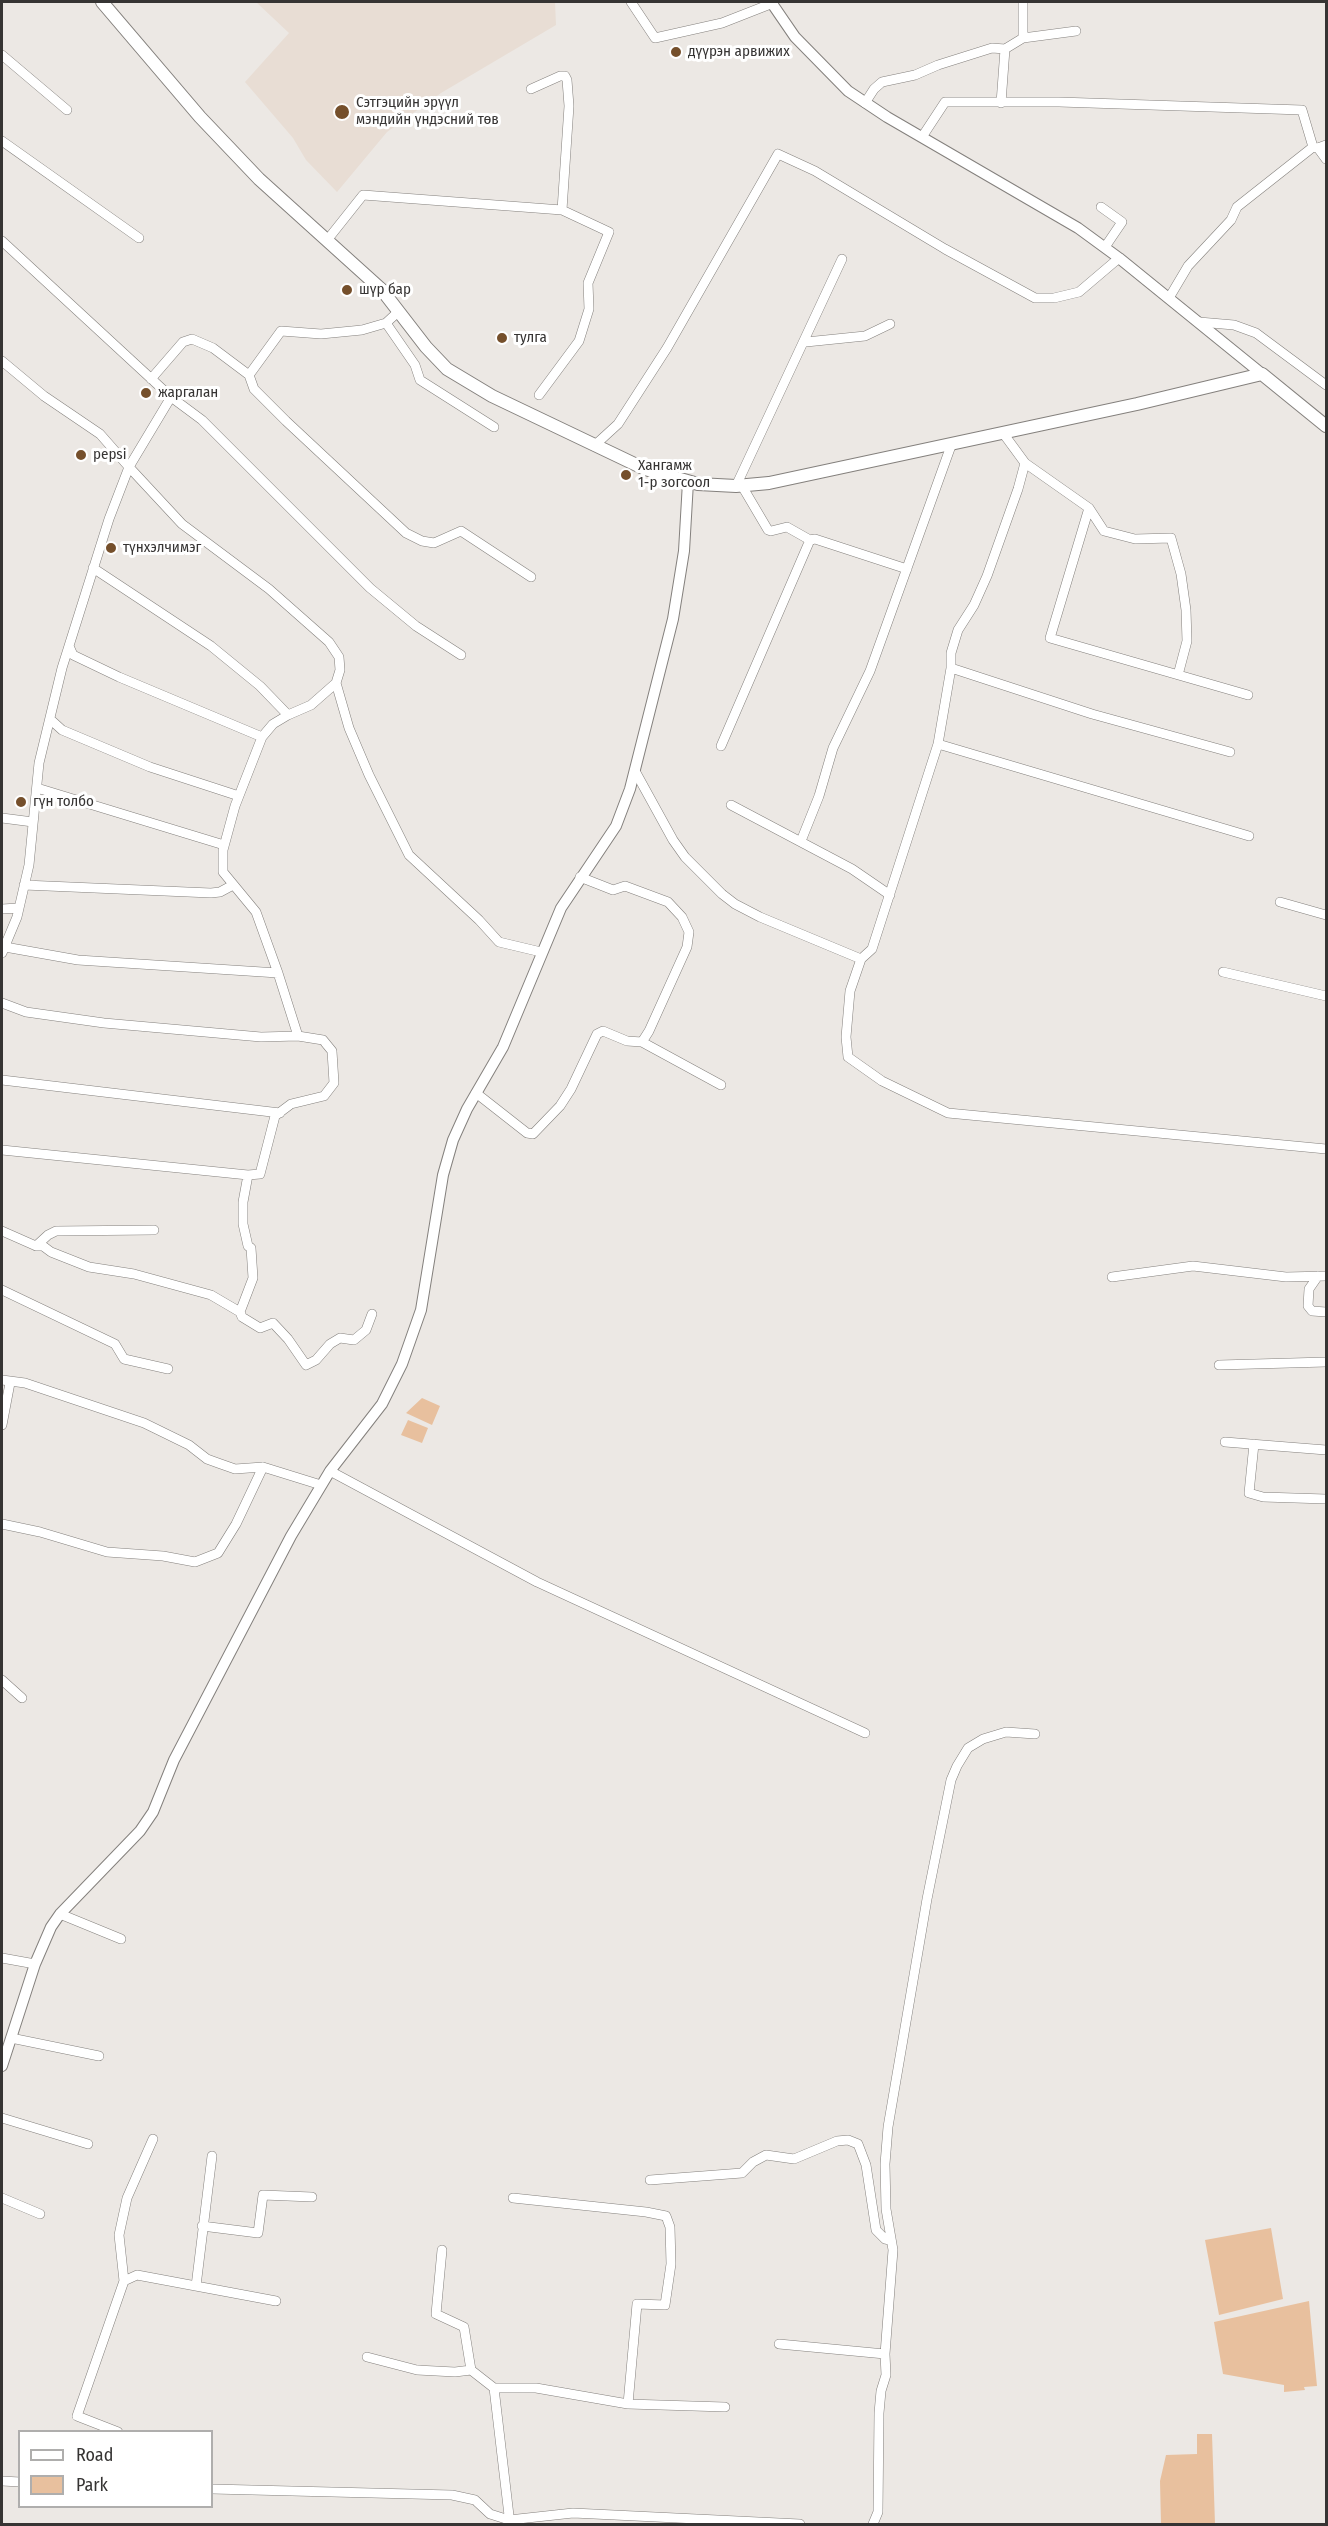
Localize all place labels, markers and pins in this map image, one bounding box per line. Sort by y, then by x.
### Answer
place label: дүүрэн арвижих [688,43,790,61]
marker: дүүрэн арвижих [669,45,683,59]
place label: Сэтгэцийн эрүүл мэндийн үндэсний төв [356,94,499,129]
marker: Сэтгэцийн эрүүл мэндийн үндэсний төв [333,103,351,121]
place label: шүр бар [359,281,411,299]
marker: шүр бар [340,283,354,297]
place label: тулга [514,329,547,347]
marker: тулга [495,331,509,345]
place label: жаргалан [158,384,218,402]
marker: жаргалан [139,386,153,400]
place label: pepsi [93,446,127,464]
marker: pepsi [74,448,88,462]
place label: Хангамж 1-р зогсоол [638,457,710,492]
marker: Хангамж 1-р зогсоол [619,468,633,482]
place label: түнхэлчимэг [123,539,201,557]
marker: түнхэлчимэг [104,541,118,555]
place label: гүн толбо [33,793,94,811]
marker: гүн толбо [14,795,28,809]

